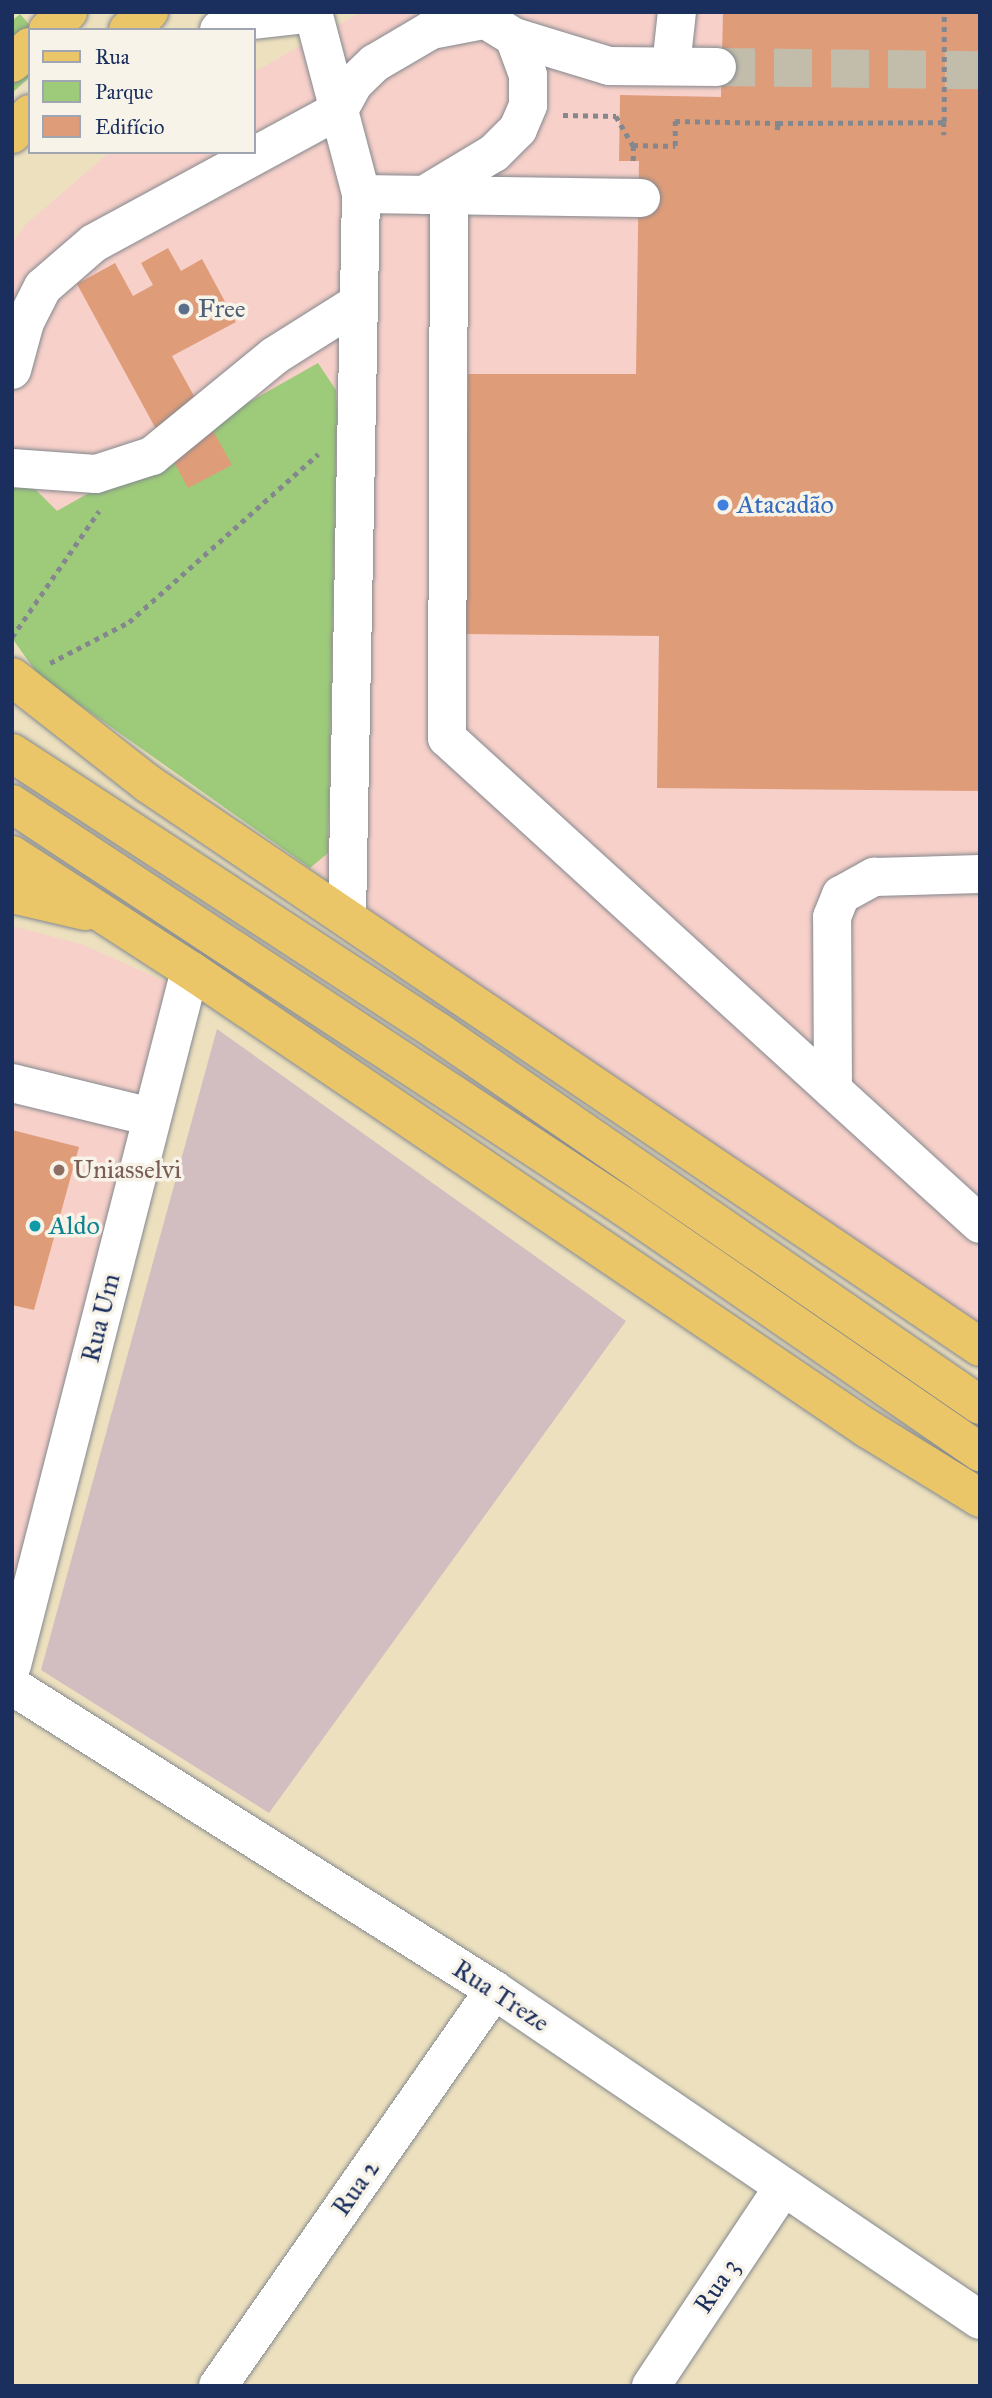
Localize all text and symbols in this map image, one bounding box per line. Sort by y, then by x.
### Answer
legend [28,28,256,154]
text: Rua [95,44,130,70]
text: Parque [95,79,153,105]
text: Edifício [95,114,164,140]
place label: Free [198,293,246,325]
marker: Free [176,301,192,317]
place label: Atacadão [737,489,834,521]
marker: Atacadão [715,497,731,513]
place label: Uniasselvi [73,1154,181,1186]
marker: Uniasselvi [51,1162,67,1178]
place label: Aldo [49,1210,100,1242]
marker: Aldo [27,1218,43,1234]
street label: Rua Um [75,1270,127,1366]
street label: Rua Treze [447,1953,555,2039]
street label: Rua 2 [326,2154,386,2222]
street label: Rua 3 [688,2253,746,2319]

